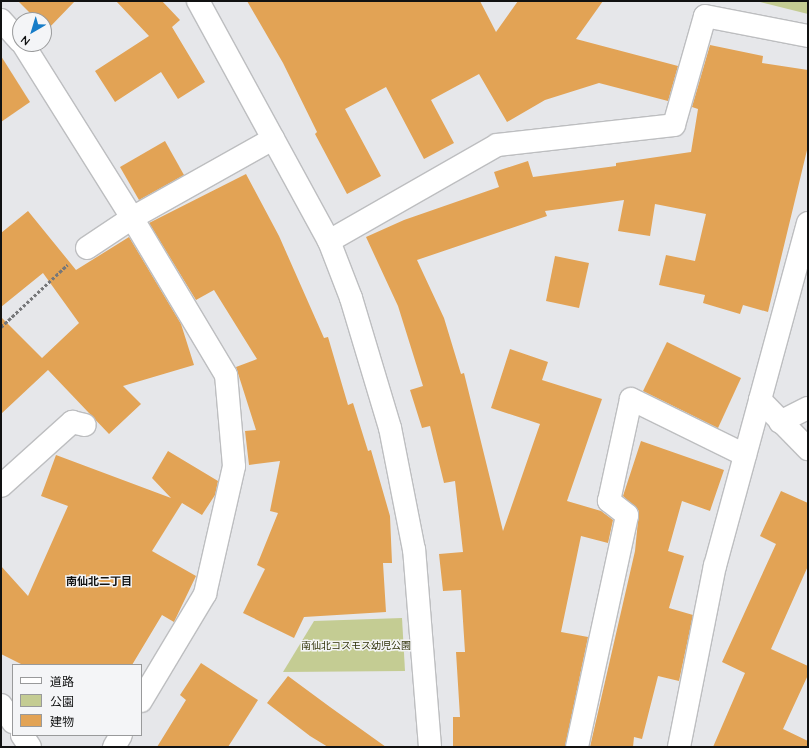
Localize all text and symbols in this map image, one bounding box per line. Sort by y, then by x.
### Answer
north arrow [12,12,52,52]
text: N [18,33,33,49]
district label: 南仙北二丁目 [66,574,132,588]
park label: 南仙北コスモス幼児公園 [301,640,411,652]
legend [12,664,142,736]
text: 道路 [50,674,74,689]
text: 公園 [50,694,74,709]
text: 建物 [50,714,74,729]

